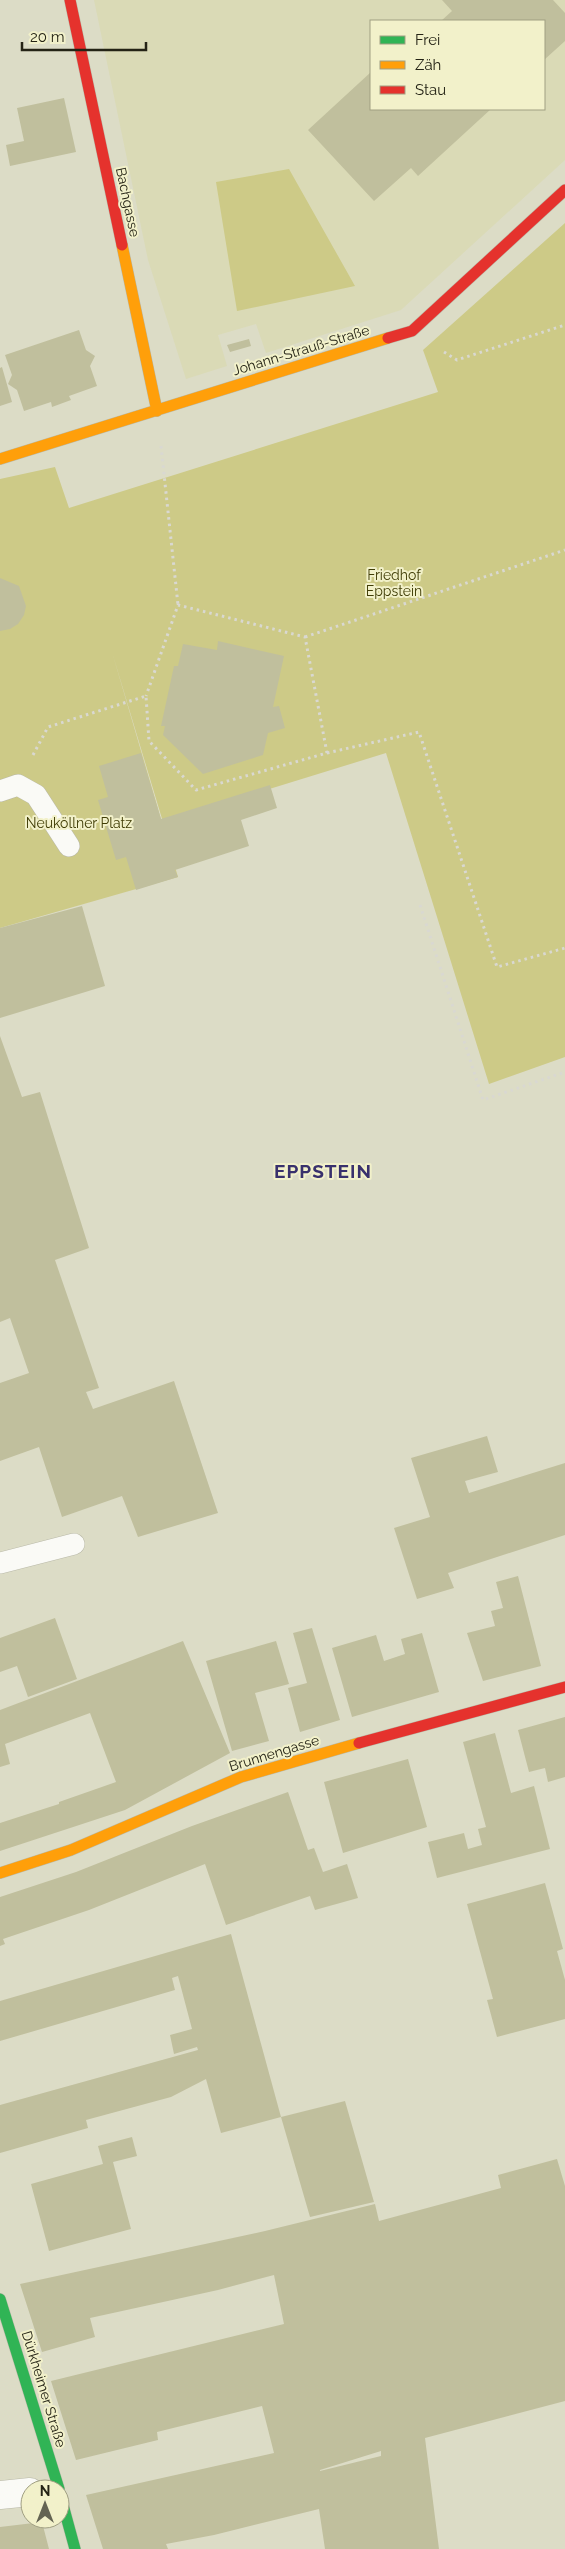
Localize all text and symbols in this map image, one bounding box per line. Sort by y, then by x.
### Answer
scale bar [22,20,146,52]
legend [370,20,545,110]
text: 20 m [30,28,65,46]
text: Frei [415,31,440,49]
text: Zäh [415,56,441,74]
text: Stau [415,81,446,99]
street label: Bachgasse [113,166,143,238]
street label: Johann-Strauß-Straße [231,322,371,378]
park label: Friedhof Eppstein [366,567,422,599]
park label: Neuköllner Platz [26,815,132,831]
district label: EPPSTEIN [274,1160,372,1182]
street label: Brunnengasse [227,1732,321,1774]
street label: Dürkheimer Straße [19,2329,69,2449]
north arrow [20,2479,70,2529]
text: N [40,2483,50,2499]

